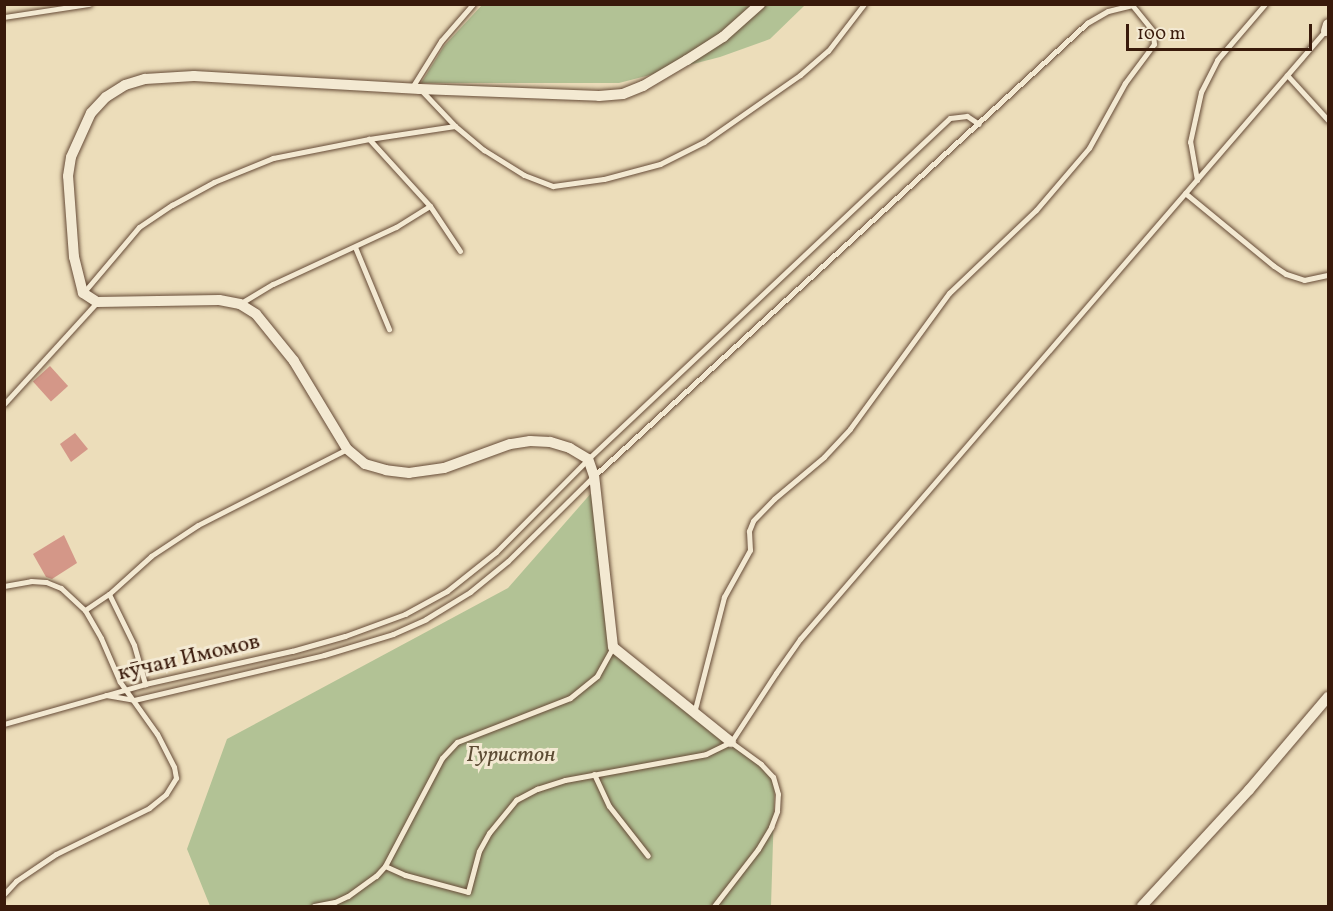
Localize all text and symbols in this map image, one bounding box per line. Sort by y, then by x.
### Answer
scale bar [1129,12,1315,50]
text: 100 m [1137,22,1186,47]
street label: кӯчаи Имомов [115,629,263,687]
park label: Гуристон [467,743,555,769]

